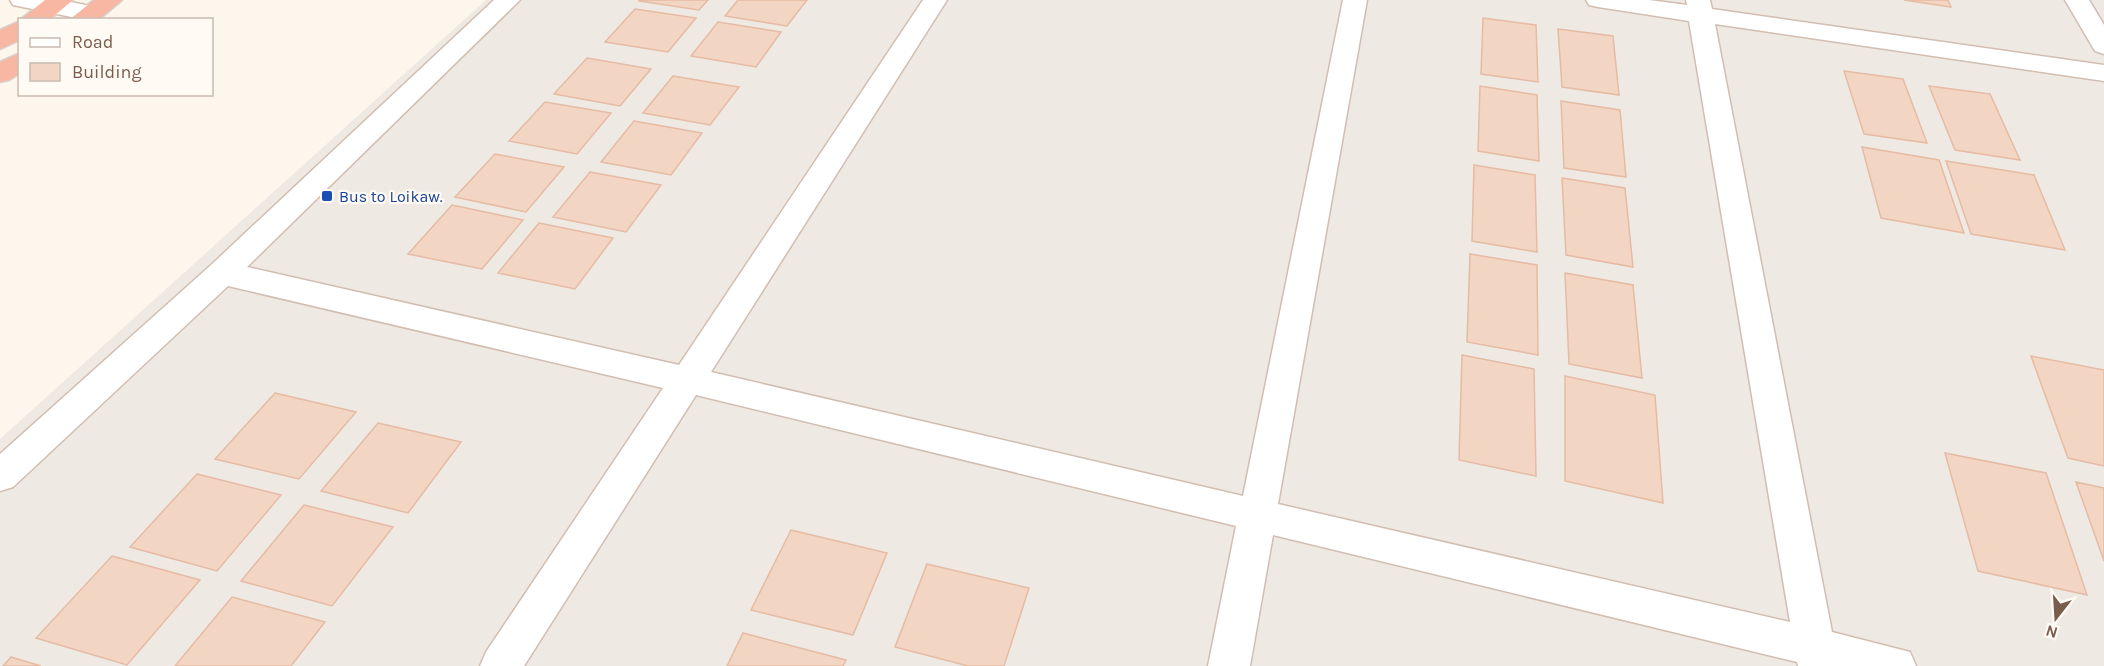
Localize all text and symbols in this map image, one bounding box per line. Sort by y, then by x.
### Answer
legend [18,18,213,96]
text: Road [72,31,113,53]
text: Building [72,61,142,83]
place label: Bus to Loikaw. [339,187,443,206]
marker: Bus to Loikaw. [320,189,334,203]
north arrow [2026,588,2086,648]
text: N [2043,621,2060,643]

